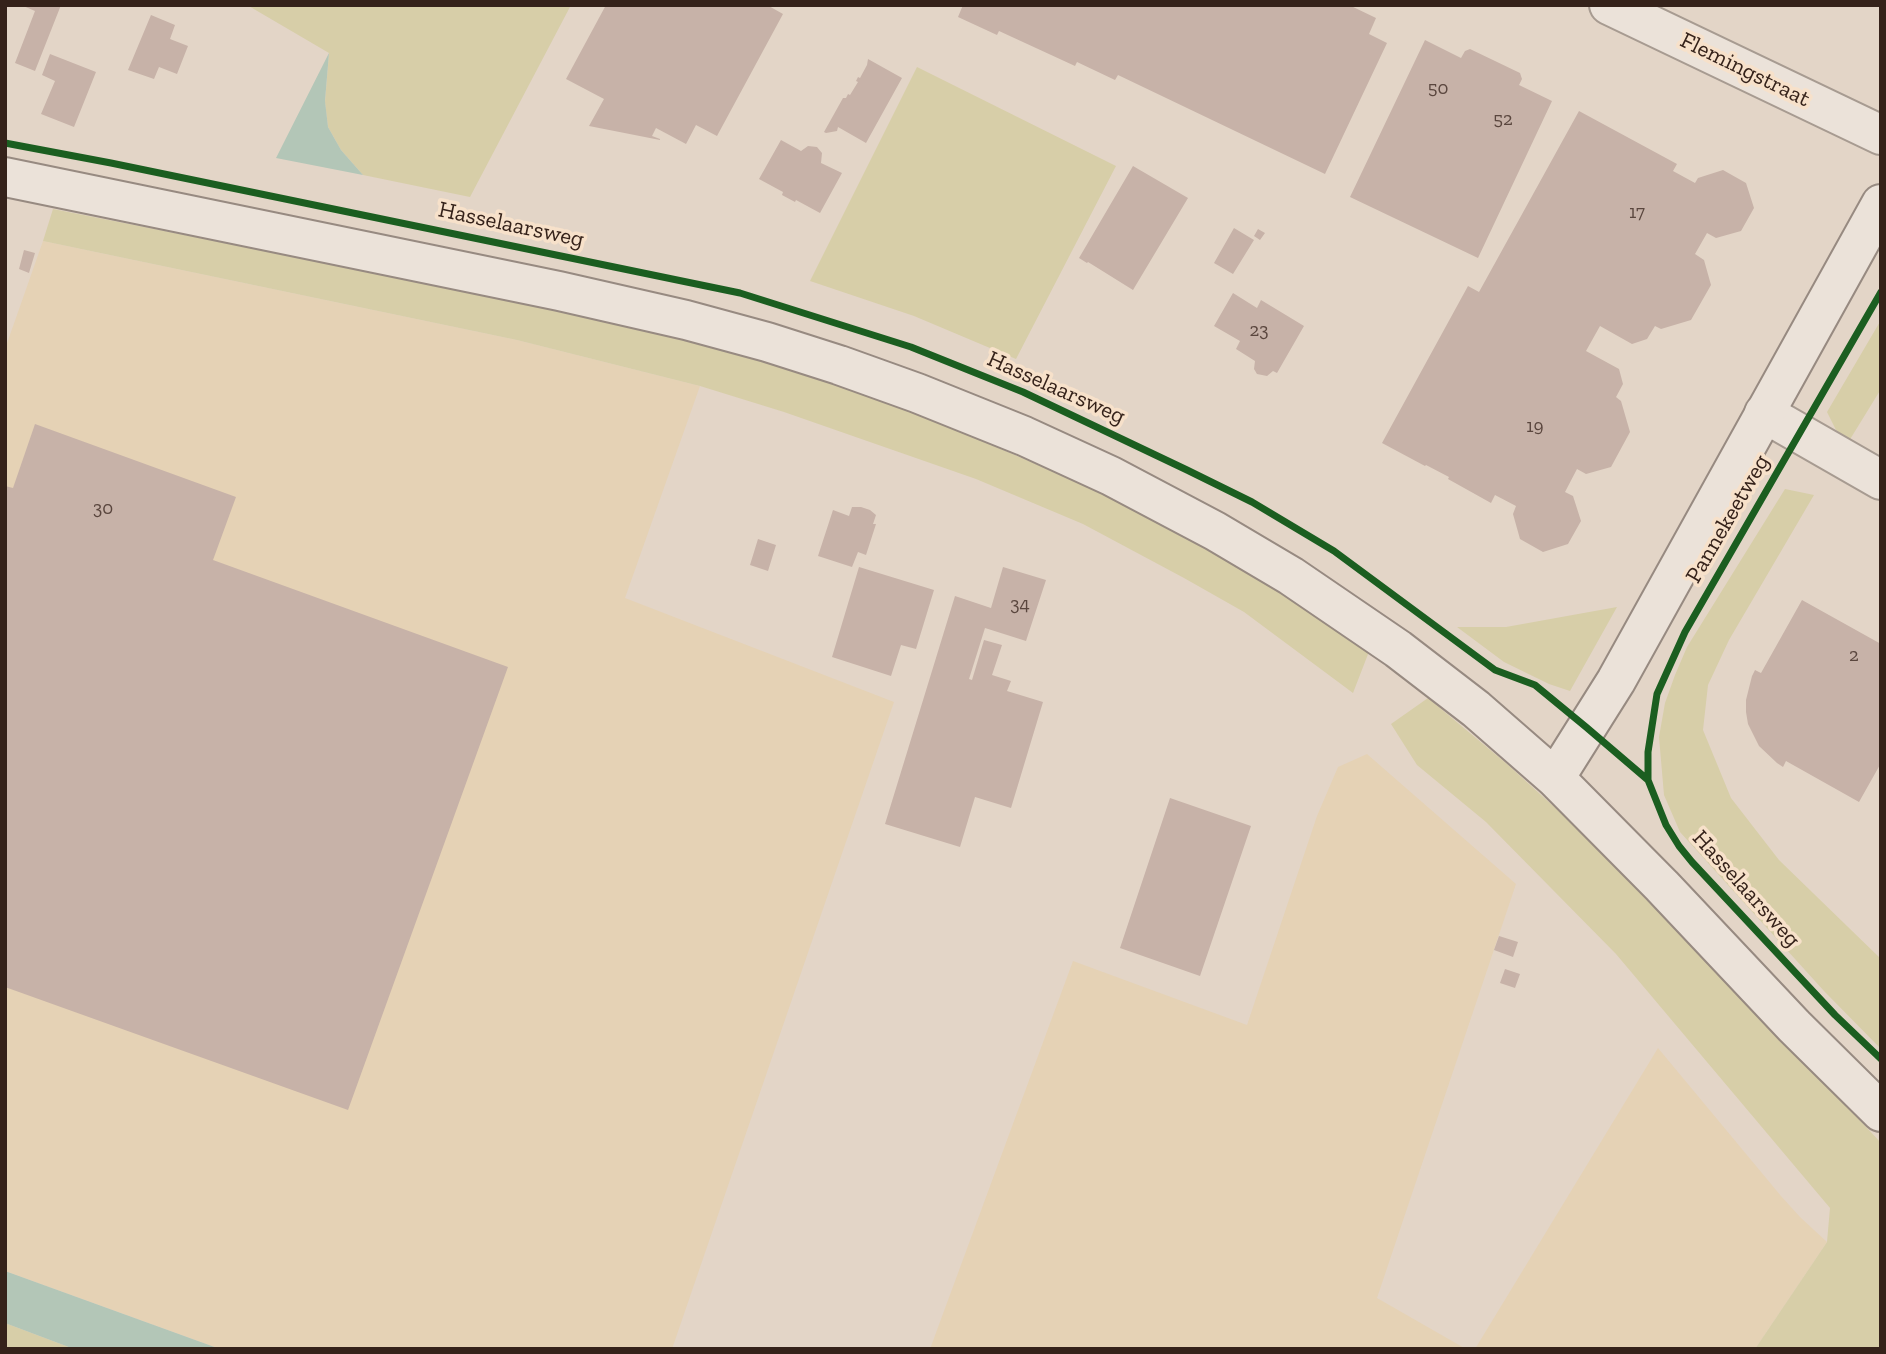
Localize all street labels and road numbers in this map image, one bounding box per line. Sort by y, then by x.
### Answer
street label: Flemingstraat [1676,27,1814,113]
street label: Hasselaarsweg [436,196,586,254]
street label: Hasselaarsweg [983,345,1129,431]
street label: Pannekeetweg [1680,450,1776,588]
street label: Hasselaarsweg [1686,825,1806,953]

